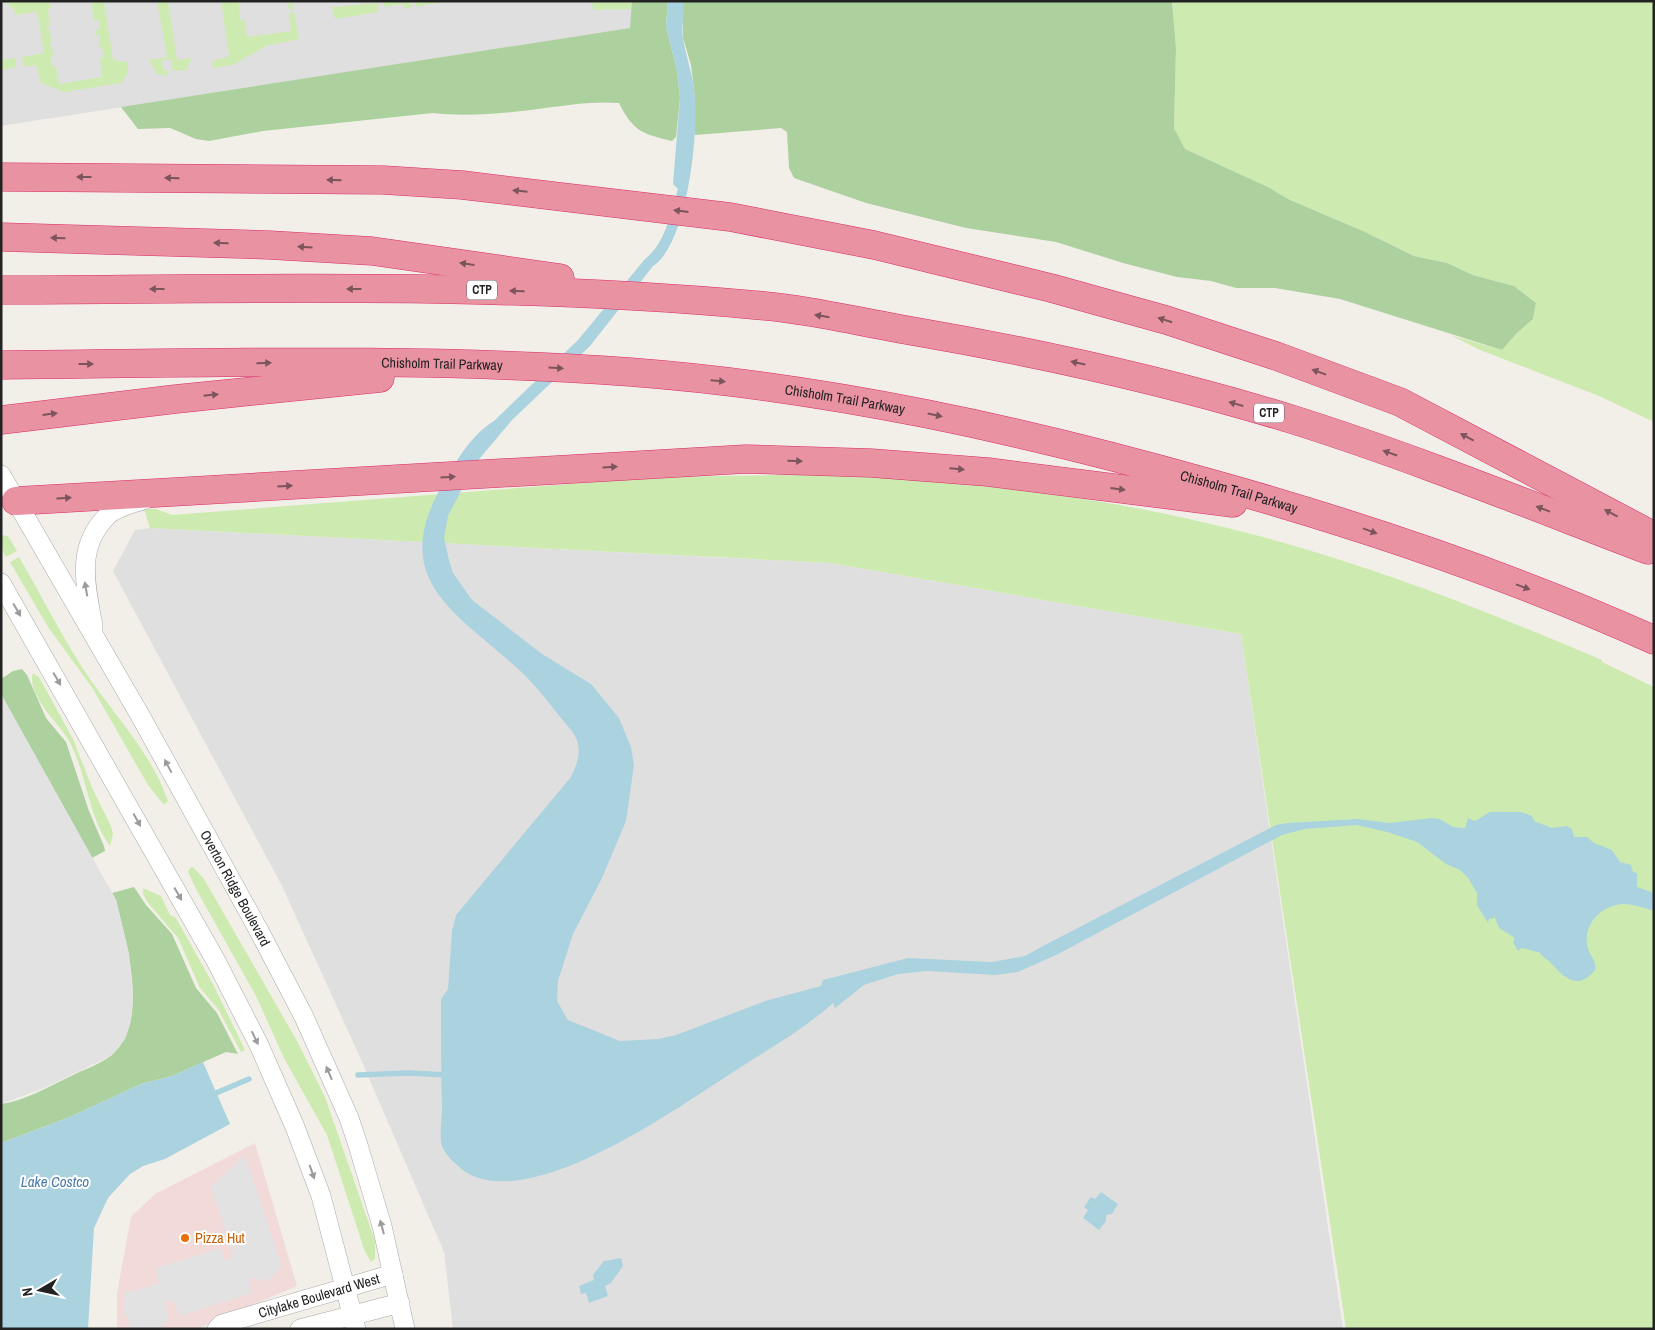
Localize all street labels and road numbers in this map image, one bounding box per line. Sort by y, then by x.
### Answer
road number: CTP [467,280,497,300]
street label: Chisholm Trail Parkway [381,354,503,374]
street label: Chisholm Trail Parkway [784,380,907,418]
road number: CTP [1254,403,1284,422]
street label: Chisholm Trail Parkway [1178,466,1300,517]
street label: Overton Ridge Boulevard [196,827,274,949]
street label: Citylake Boulevard West [256,1269,382,1322]

